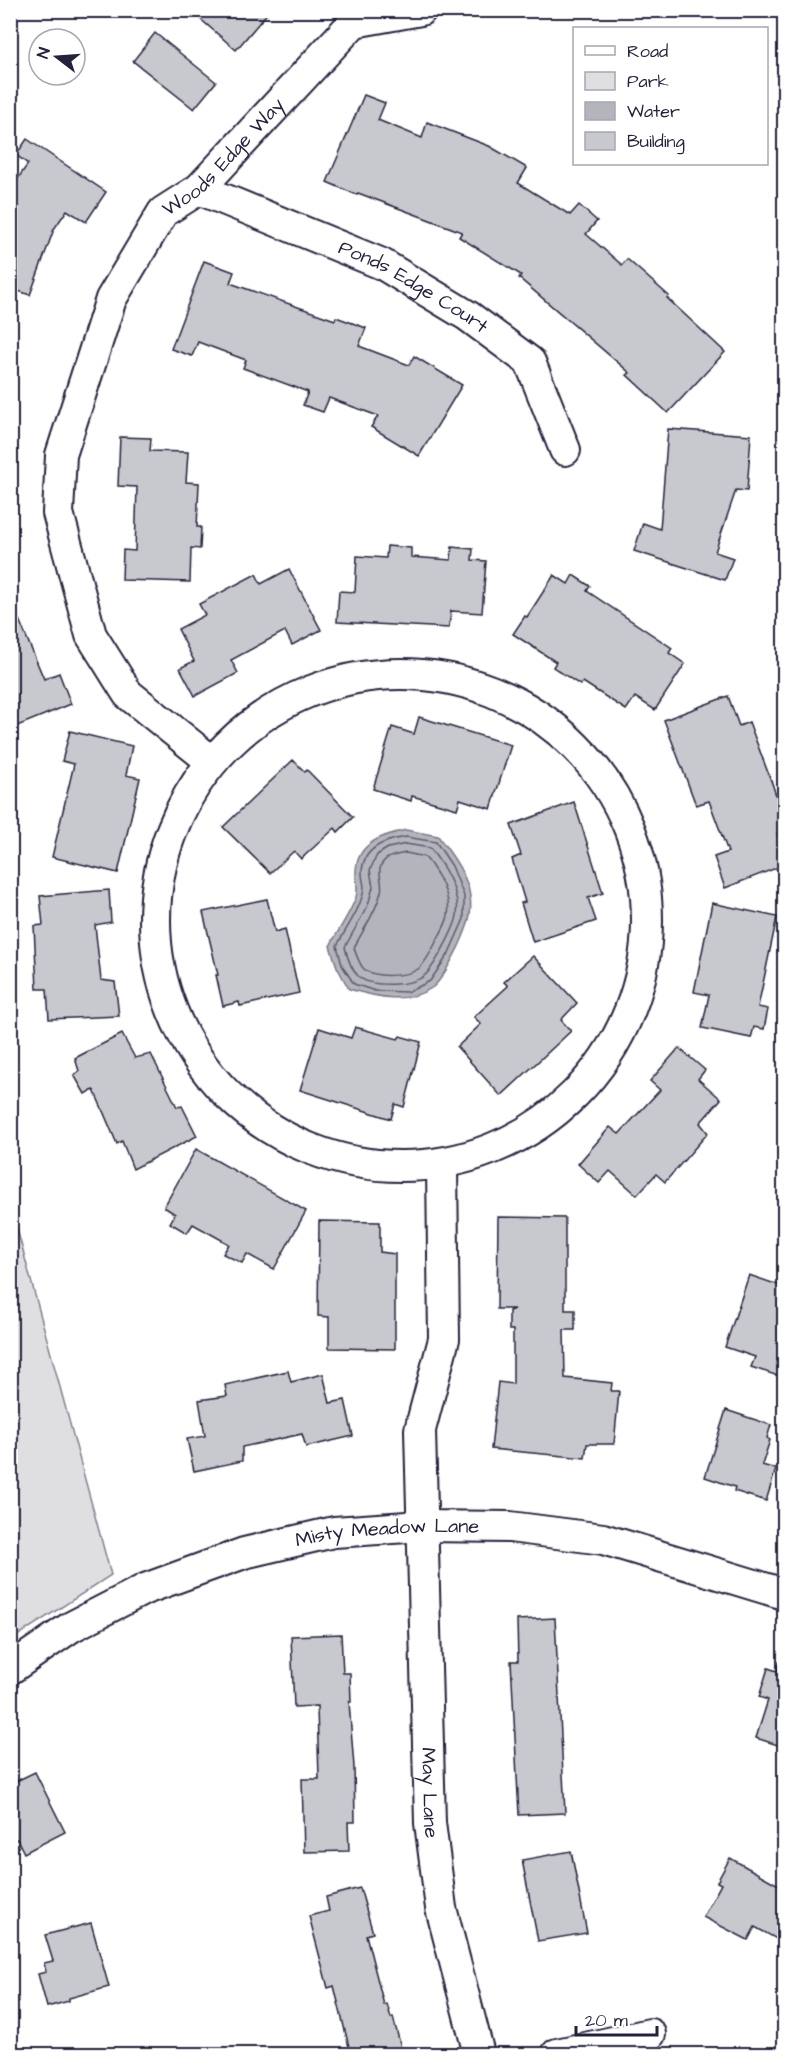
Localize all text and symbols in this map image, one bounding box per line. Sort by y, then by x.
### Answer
north arrow [27,27,87,87]
legend [573,27,768,165]
text: Road [627,39,668,64]
text: N [32,45,56,61]
text: Park [627,69,669,94]
street label: Woods Edge Way [157,92,291,223]
text: Water [627,99,680,124]
text: Building [627,129,685,155]
street label: Ponds Edge Court [334,234,494,340]
street label: Misty Meadow Lane [292,1512,480,1555]
street label: May Lane [414,1747,446,1840]
scale bar [576,1999,657,2037]
text: 20 m [585,2008,628,2033]

